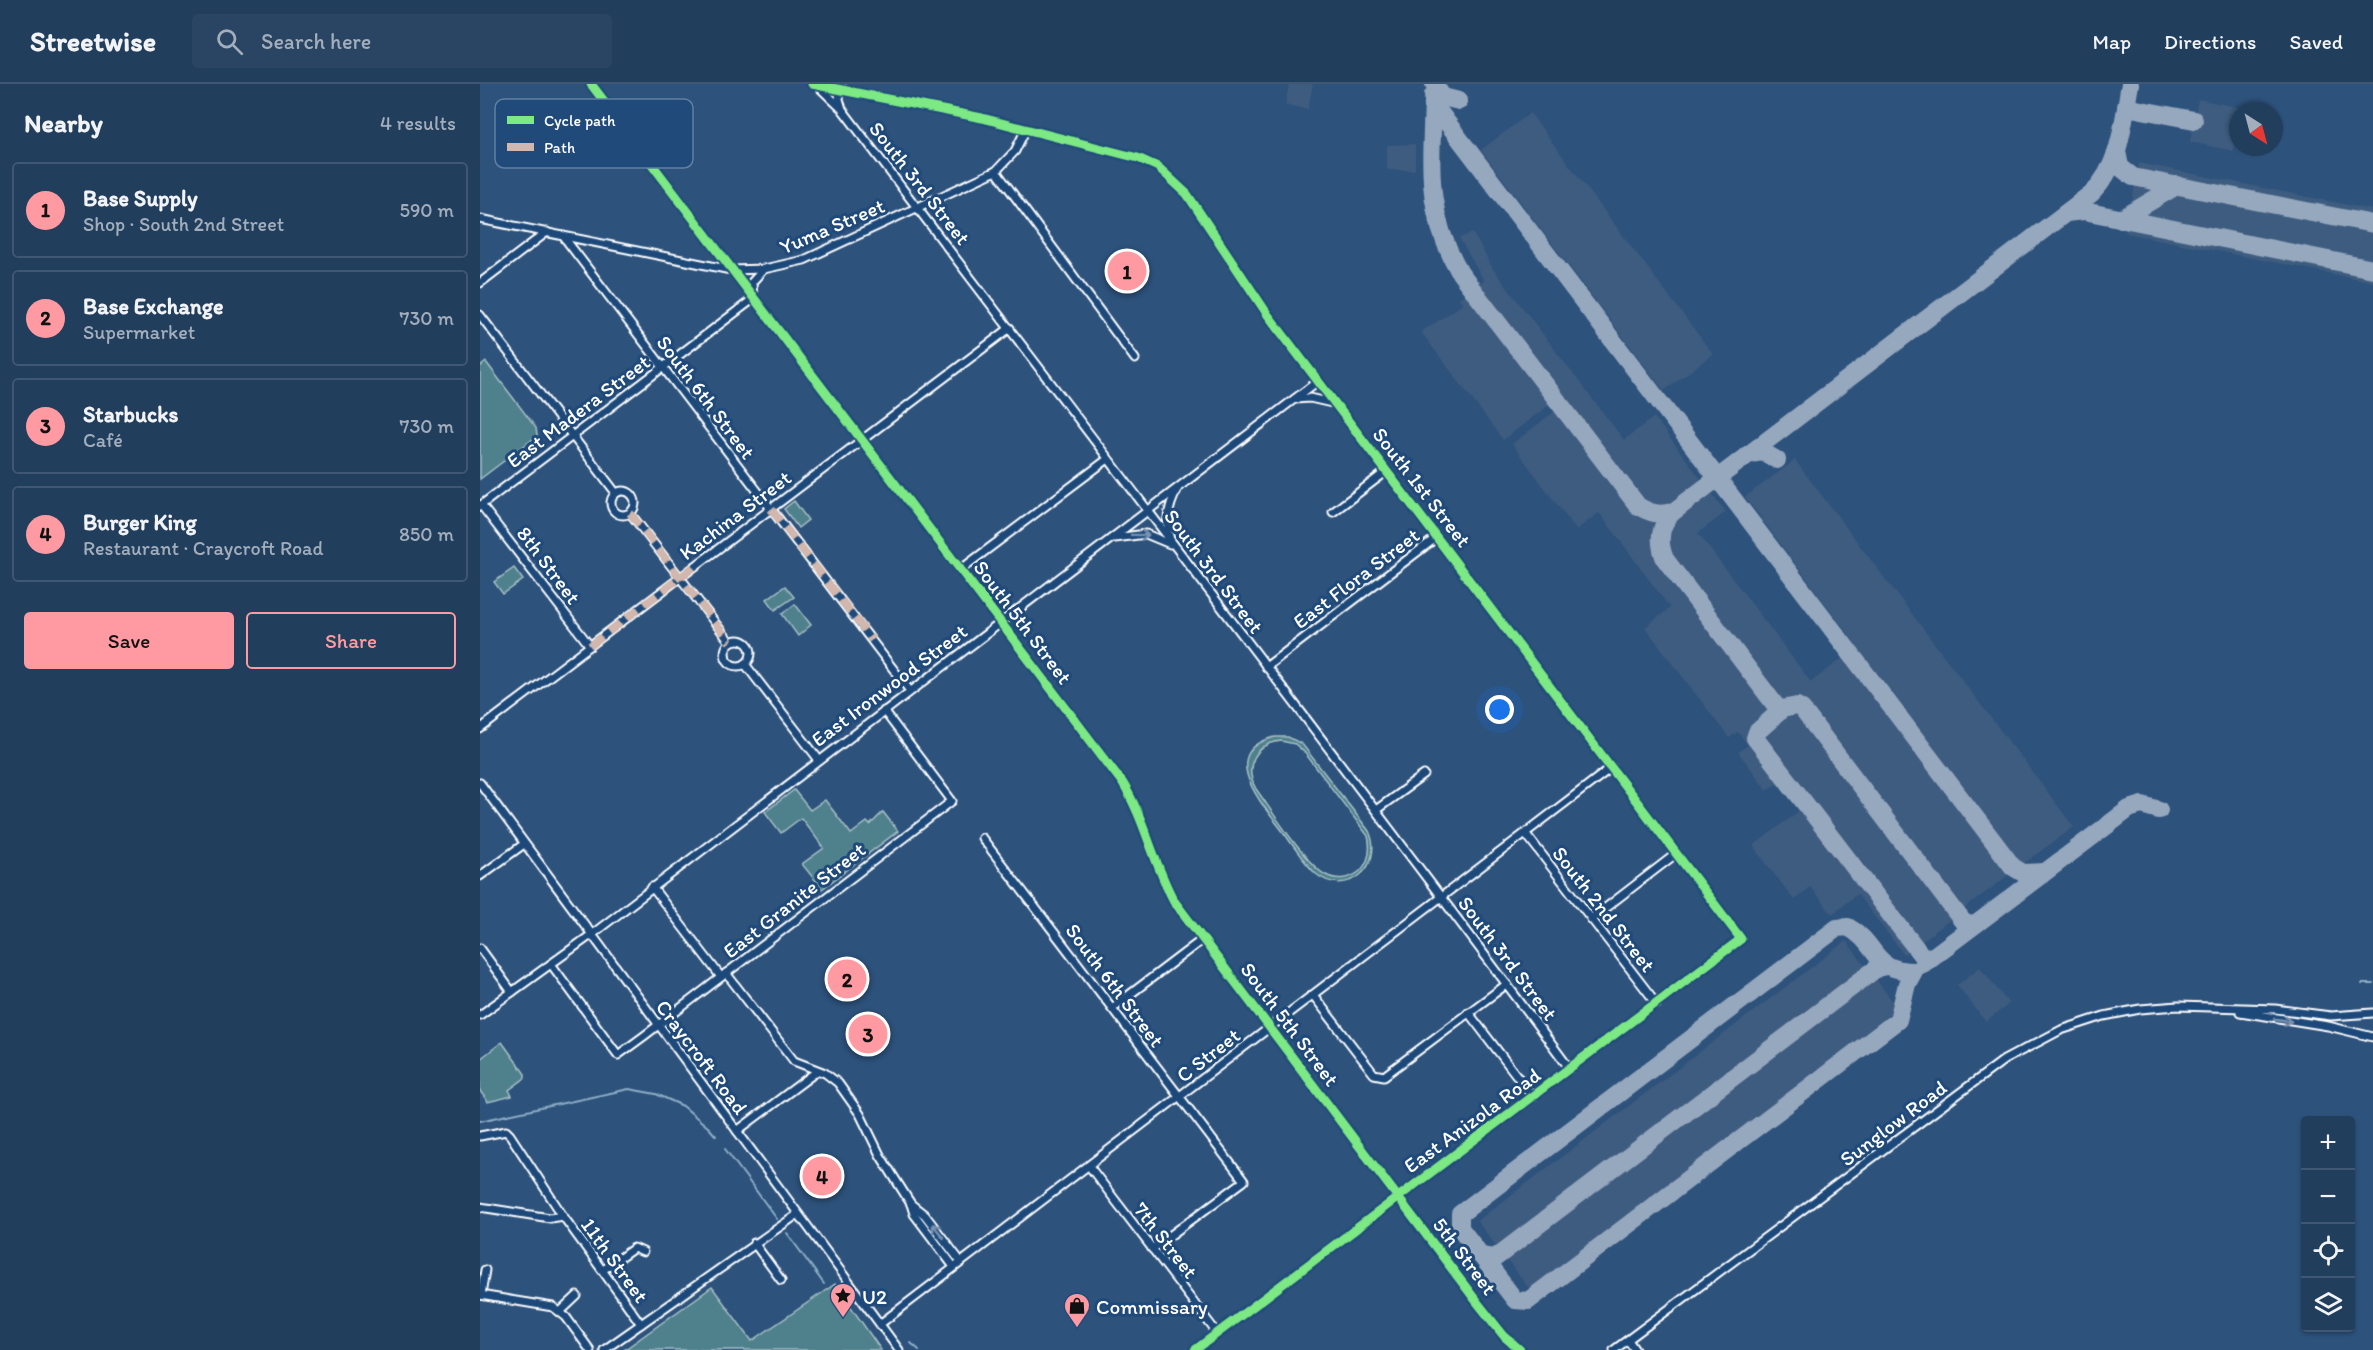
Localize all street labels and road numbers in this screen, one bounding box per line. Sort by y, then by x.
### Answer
street label: South 3rd Street [864,116,976,250]
street label: Yuma Street [776,193,888,259]
street label: South 6th Street [651,330,761,464]
street label: East Madera Street [501,349,655,473]
street label: South 1st Street [1367,422,1477,552]
street label: Kachina Street [674,465,796,565]
street label: South 3rd Street [1159,504,1269,638]
street label: 8th Street [512,521,586,609]
street label: East Flora Street [1288,522,1424,634]
street label: South 5th Street [968,555,1078,689]
street label: East Ironwood Street [806,618,972,752]
street label: East Granite Street [718,837,870,963]
street label: South 2nd Street [1547,841,1661,977]
street label: South 3rd Street [1453,891,1563,1025]
street label: South 6th Street [1060,918,1170,1052]
street label: South 5th Street [1235,957,1345,1091]
street label: Craycroft Road [651,995,754,1120]
street label: C Street [1171,1022,1245,1088]
street label: East Anizola Road [1399,1062,1546,1178]
street label: Sunglow Road [1835,1075,1951,1171]
street label: 7th Street [1129,1197,1204,1283]
street label: 5th Street [1428,1212,1502,1300]
street label: 11th Street [576,1213,654,1307]

